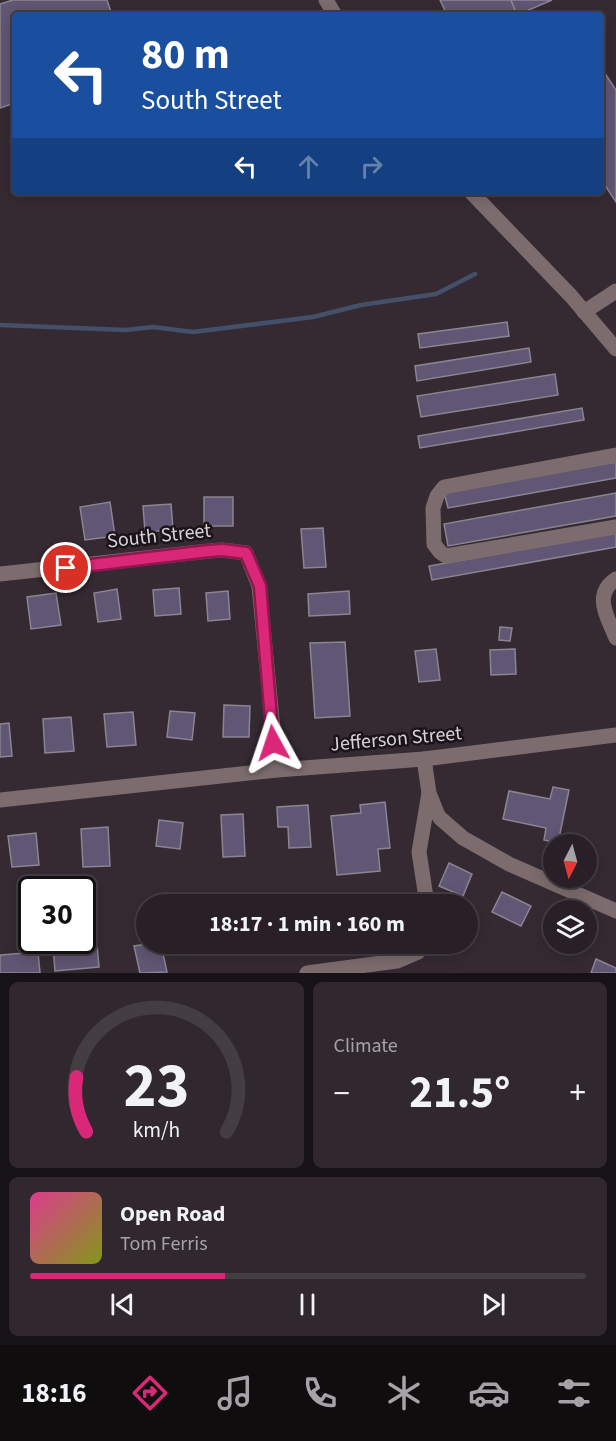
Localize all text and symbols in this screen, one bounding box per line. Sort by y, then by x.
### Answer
text: 80 m [141,25,230,85]
icon: left [42,36,120,114]
text: South Street [141,81,282,120]
icon: left [229,150,262,183]
icon: ahead [292,150,325,183]
icon: right [355,150,388,183]
street label: South Street [106,517,212,555]
pin [40,542,91,593]
icon: arrive [49,551,82,584]
position arrow [241,711,305,775]
street label: Jefferson Street [329,719,463,759]
north arrow [543,834,597,888]
map controls [543,834,597,954]
speed limit sign: 30 [18,876,96,954]
button: layers [543,900,597,954]
text: 18:17 · 1 min · 160 m [209,908,405,940]
text: Climate [334,1032,398,1060]
text: 23 [123,1042,189,1131]
text: 21.5° [409,1061,510,1125]
text: − [334,1070,350,1117]
text: + [570,1070,586,1117]
text: km/h [132,1115,180,1146]
text: Open Road [120,1198,225,1230]
text: Tom Ferris [120,1230,208,1258]
icon: previous [106,1288,139,1321]
icon: pause [291,1288,324,1321]
icon: next [477,1288,510,1321]
icon: directions [129,1372,171,1414]
icon: music [214,1372,256,1414]
icon: phone [299,1372,341,1414]
icon: climate [383,1372,425,1414]
icon: car [468,1372,510,1414]
icon: filters [553,1372,595,1414]
text: 18:16 [21,1374,86,1413]

